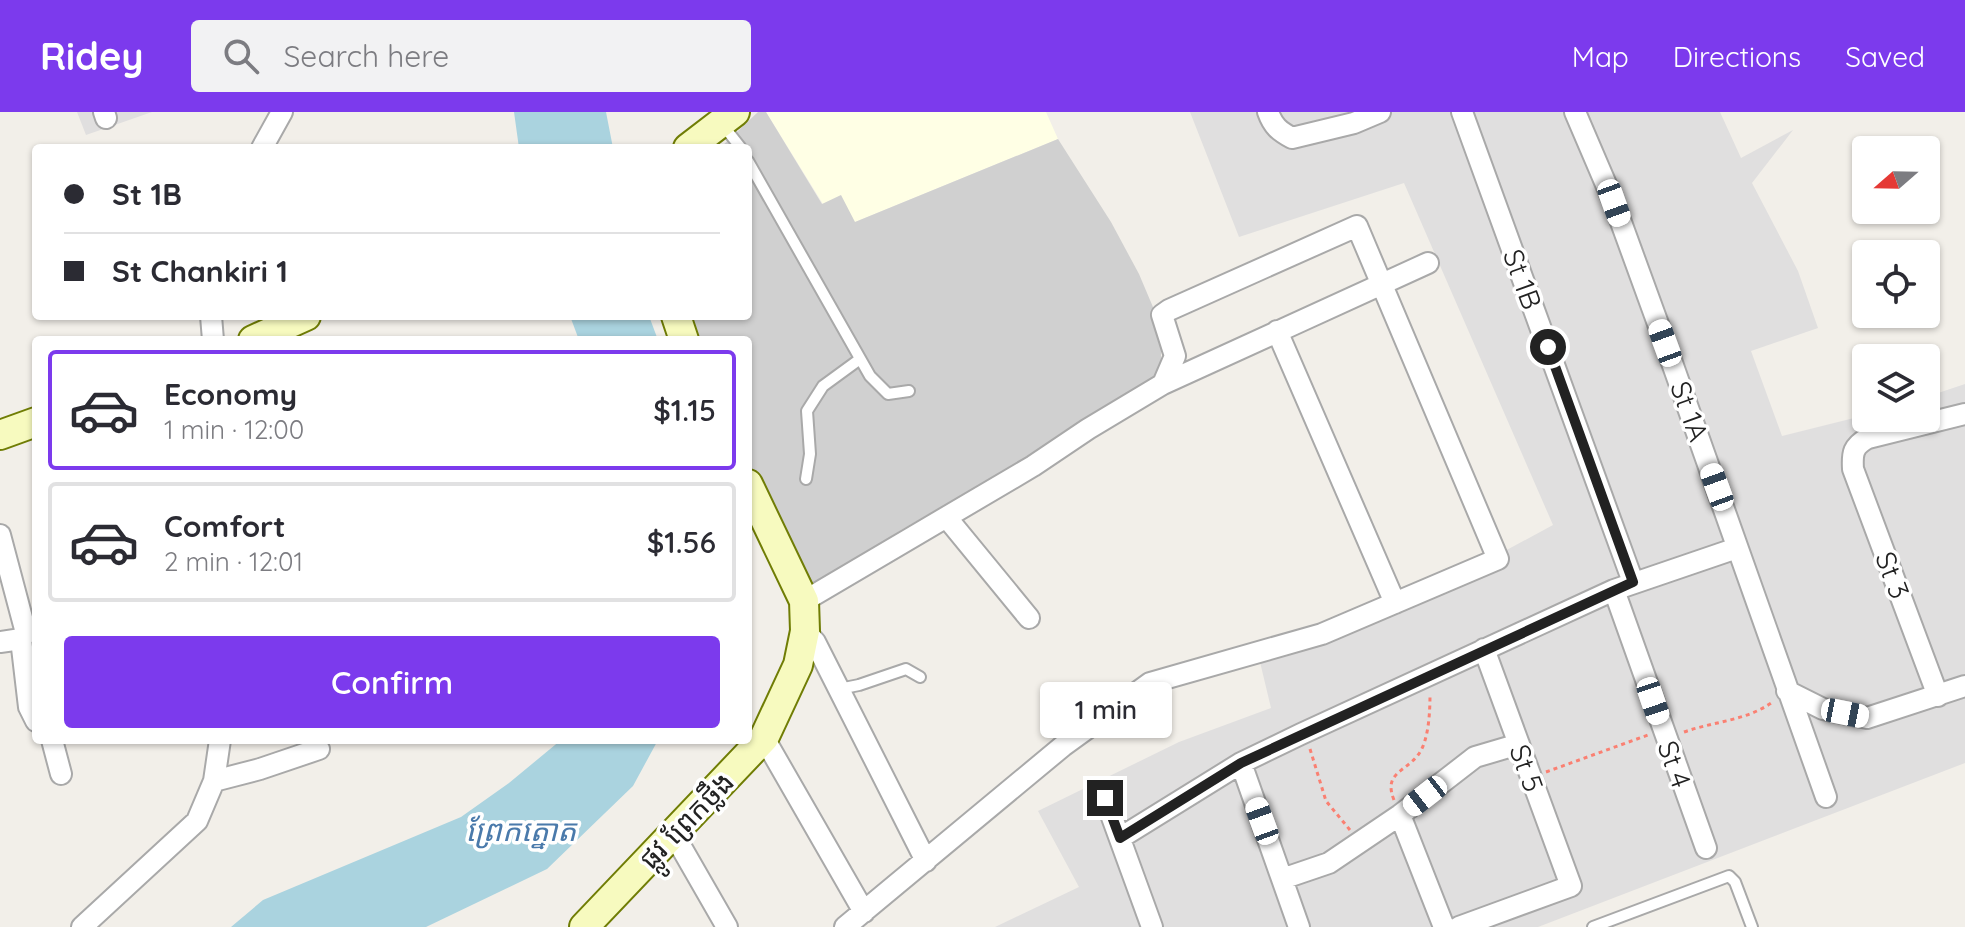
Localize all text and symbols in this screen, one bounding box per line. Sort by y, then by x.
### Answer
search box [191,20,751,92]
text: Ridey [40,32,143,80]
icon: search [219,34,263,78]
text: Search here [283,37,449,75]
text: Map [1572,39,1629,74]
text: Directions [1673,39,1801,74]
text: Saved [1845,39,1925,74]
north arrow [1852,136,1940,224]
map controls [1852,136,1940,432]
text: St 1B [112,175,182,213]
car [1595,176,1633,230]
button: locate [1852,240,1940,328]
street label: St 1B [1496,244,1550,314]
text: St Chankiri 1 [112,252,288,290]
car [1646,316,1684,370]
route start [1530,329,1566,365]
button: layers [1852,344,1940,432]
icon: car [68,374,140,446]
text: Economy [164,375,297,413]
street label: St 1A [1663,376,1717,446]
text: $1.15 [653,391,716,429]
text: 1 min · 12:00 [164,413,304,446]
car [1698,460,1736,514]
icon: car [68,506,140,578]
text: Comfort [164,507,285,545]
text: $1.56 [647,523,716,561]
text: 2 min · 12:01 [164,545,303,578]
street label: St 3 [1868,547,1918,603]
button: Confirm [64,636,720,728]
car [1634,674,1672,728]
callout: 1 min [1039,682,1171,738]
text: 1 min [1075,693,1137,726]
car [1819,697,1871,729]
street label: St 4 [1650,736,1700,792]
street label: St 5 [1502,739,1552,797]
street label: ផ្លូវ ព្រែកថ្លឹង [631,764,747,882]
car [1399,772,1451,820]
route end [1087,780,1123,816]
car [1243,794,1281,848]
water label: ព្រែកត្នោត [466,811,578,850]

